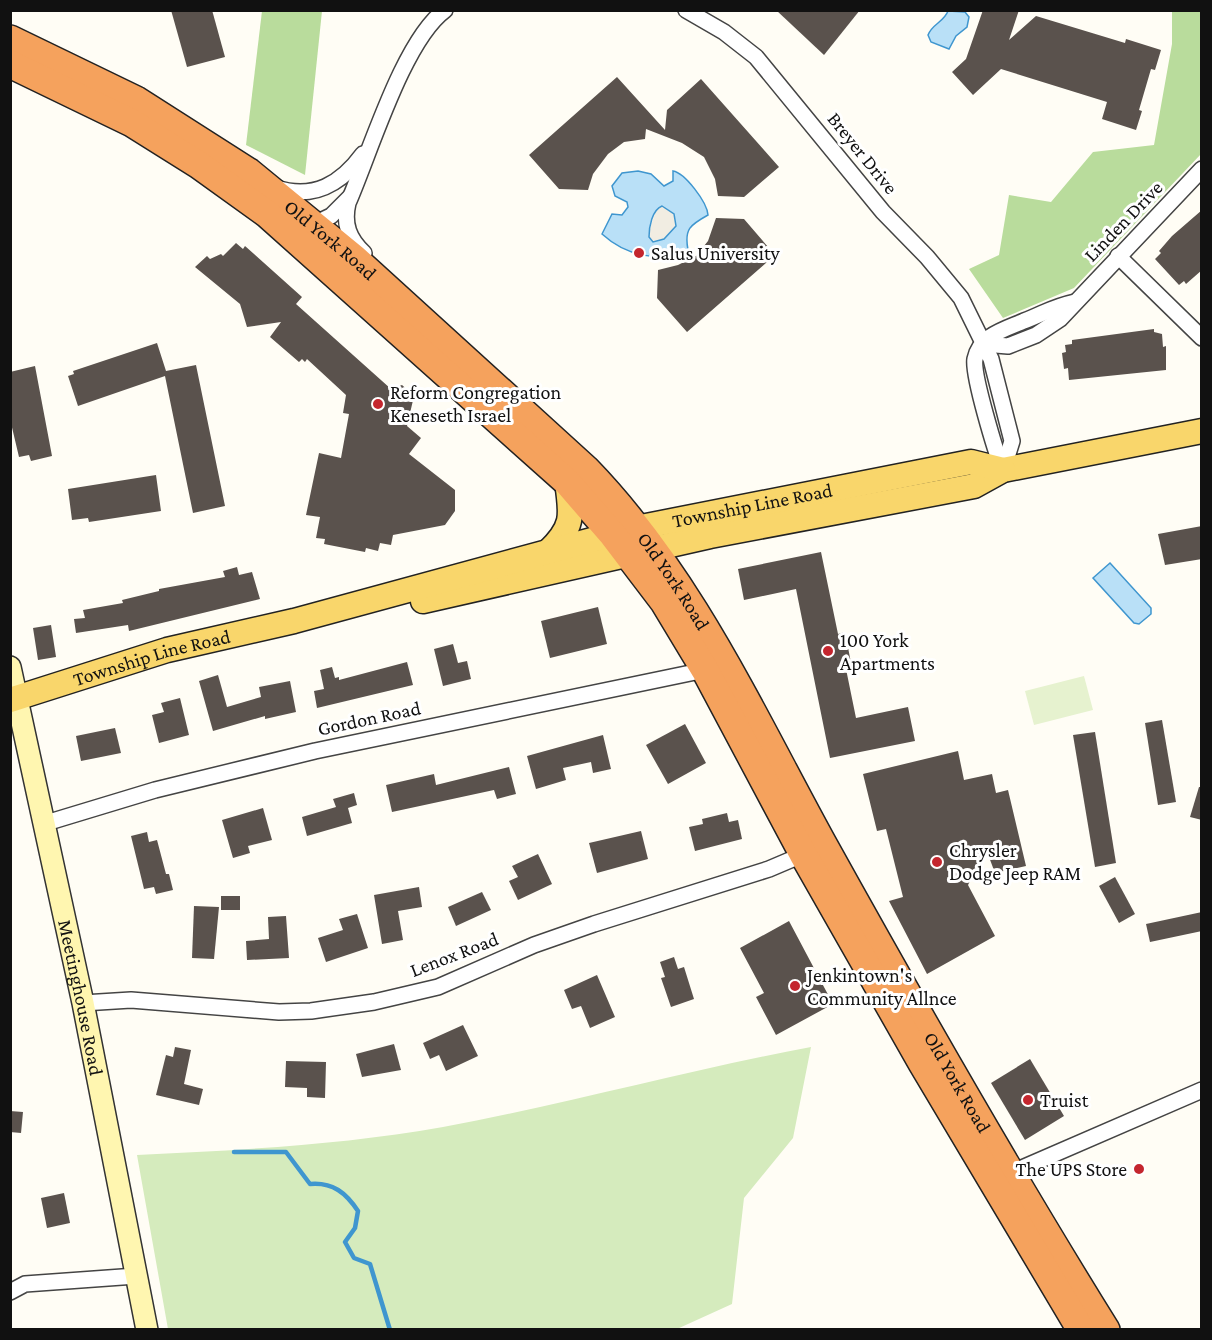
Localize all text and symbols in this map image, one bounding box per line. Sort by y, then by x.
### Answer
street label: Breyer Drive [823,108,903,199]
street label: Linden Drive [1079,176,1167,266]
street label: Old York Road [280,195,382,285]
place label: Salus University [651,242,780,265]
marker: Salus University [632,246,646,260]
place label: Reform Congregation Keneseth Israel [390,381,561,426]
marker: Reform Congregation Keneseth Israel [371,397,385,411]
street label: Township Line Road [670,478,835,532]
street label: Old York Road [633,528,715,634]
street label: Township Line Road [70,625,233,690]
place label: 100 York Apartments [840,629,935,675]
marker: 100 York Apartments [821,644,835,658]
street label: Gordon Road [315,696,423,740]
place label: Chrysler Dodge Jeep RAM [949,839,1081,885]
marker: Chrysler Dodge Jeep RAM [930,855,944,869]
street label: Meetinghouse Road [54,917,108,1078]
street label: Lenox Road [407,927,502,981]
place label: Jenkintown's Community Allnce [805,964,957,1010]
marker: Jenkintown's Community Allnce [788,979,802,993]
street label: Old York Road [920,1028,996,1137]
place label: Truist [1040,1089,1089,1111]
marker: Truist [1021,1093,1035,1107]
place label: The UPS Store [1015,1158,1127,1180]
marker: The UPS Store [1132,1162,1146,1176]

